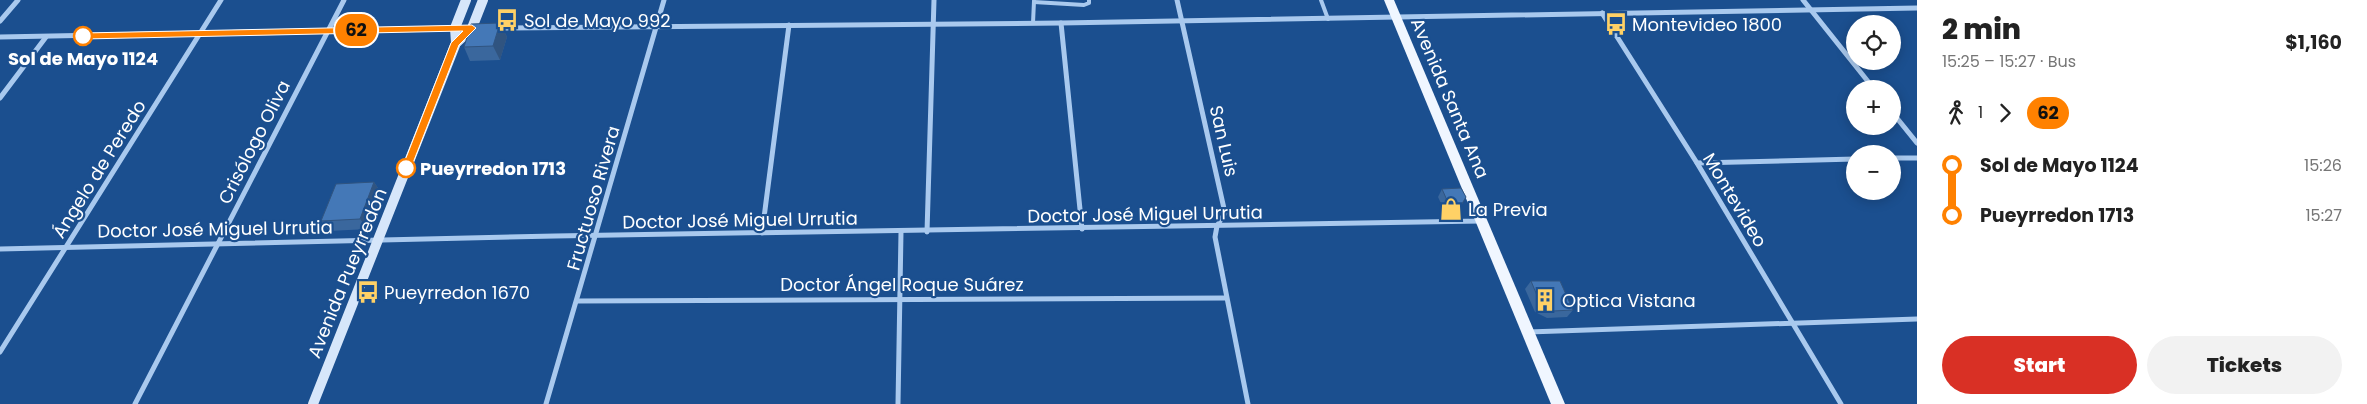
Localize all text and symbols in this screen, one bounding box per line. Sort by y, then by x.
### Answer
bus stop icon: Sol de Mayo 992 [494,7,520,33]
place label: Sol de Mayo 992 [524,8,671,33]
text: 2 min [1942,10,2021,49]
bus stop icon: Montevideo 1800 [1603,11,1629,37]
place label: Montevideo 1800 [1632,12,1782,37]
line badge: 62 [334,14,378,46]
street label: Avenida Santa Ana [1405,14,1495,182]
map controls [1846,15,1901,200]
button: locate [1846,15,1901,70]
text: 62 [345,17,367,42]
marker: Sol de Mayo 1124 [73,26,93,46]
text: $1,160 [2285,29,2342,56]
place label: Sol de Mayo 1124 [8,46,158,71]
text: 15:25 – 15:27 · Bus [1942,50,2076,73]
street label: Crisólogo Oliva [212,76,296,208]
button: + [1846,80,1901,135]
street label: Ángelo de Peredo [46,95,152,243]
icon: walk [1942,99,1970,127]
icon: forward [1991,99,2019,127]
text: 62 [2037,100,2059,125]
text: 1 [1978,101,1983,124]
street label: San Luis [1204,103,1244,179]
street label: Fructuoso Rivera [560,123,626,273]
button: − [1846,145,1901,200]
street label: Montevideo [1697,148,1773,252]
text: Sol de Mayo 1124 [1980,152,2139,179]
text: 15:26 [2304,154,2342,177]
place label: Pueyrredon 1713 [420,156,566,181]
marker: Pueyrredon 1713 [396,158,416,178]
street label: Avenida Pueyrredón [301,184,393,362]
shop icon: La Previa [1438,196,1464,222]
place label: La Previa [1468,197,1548,222]
street label: Doctor José Miguel Urrutia [1027,199,1263,229]
text: Pueyrredon 1713 [1980,202,2134,229]
text: 15:27 [2305,204,2342,227]
street label: Doctor José Miguel Urrutia [622,205,858,235]
street label: Doctor José Miguel Urrutia [97,214,333,244]
street label: Doctor Ángel Roque Suárez [780,272,1024,297]
bus stop icon: Pueyrredon 1670 [355,279,381,305]
place label: Pueyrredon 1670 [384,280,530,305]
building icon: Optica Vistana [1532,287,1558,313]
place label: Optica Vistana [1562,288,1696,313]
button: Start [1942,336,2137,394]
button: Tickets [2147,336,2342,394]

